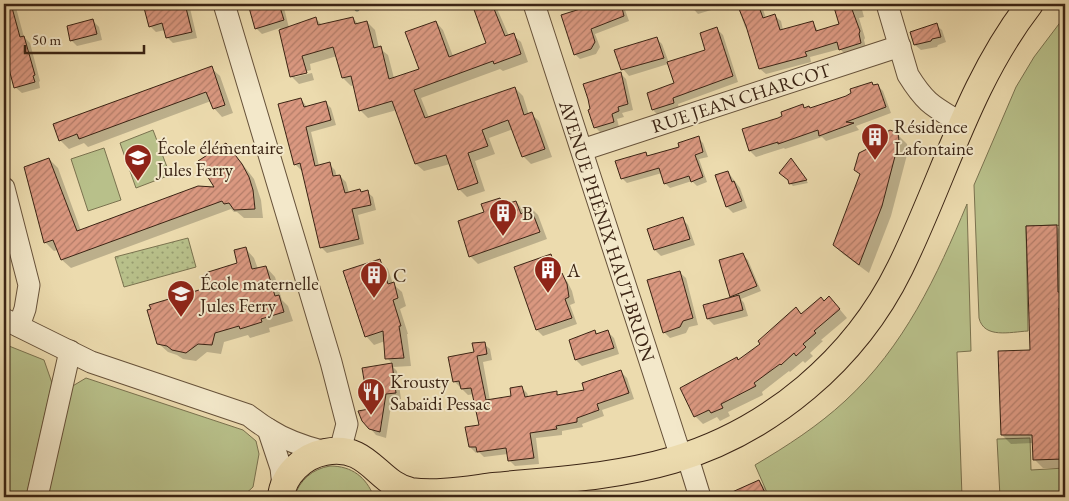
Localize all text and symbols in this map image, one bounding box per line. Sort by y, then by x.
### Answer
scale bar [25,22,144,54]
text: 50 m [32,30,61,49]
street label: RUE JEAN CHARCOT [648,57,834,139]
street label: AVENUE PHÉNIX HAUT-BRION [554,98,660,364]
place label: Résidence Lafontaine [894,114,973,161]
building icon: Résidence Lafontaine [860,122,890,161]
place label: École élémentaire Jules Ferry [155,135,283,182]
school or university icon: École élémentaire Jules Ferry [123,143,153,182]
building icon: B [488,198,518,237]
place label: B [522,201,533,226]
building icon: A [533,255,563,294]
place label: A [567,259,580,281]
building icon: C [359,260,389,299]
place label: C [393,263,407,288]
place label: École maternelle Jules Ferry [198,271,319,318]
school or university icon: École maternelle Jules Ferry [166,279,196,318]
place label: Krousty Sabaïdi Pessac [390,369,491,416]
restaurant icon: Krousty Sabaïdi Pessac [356,377,386,416]

